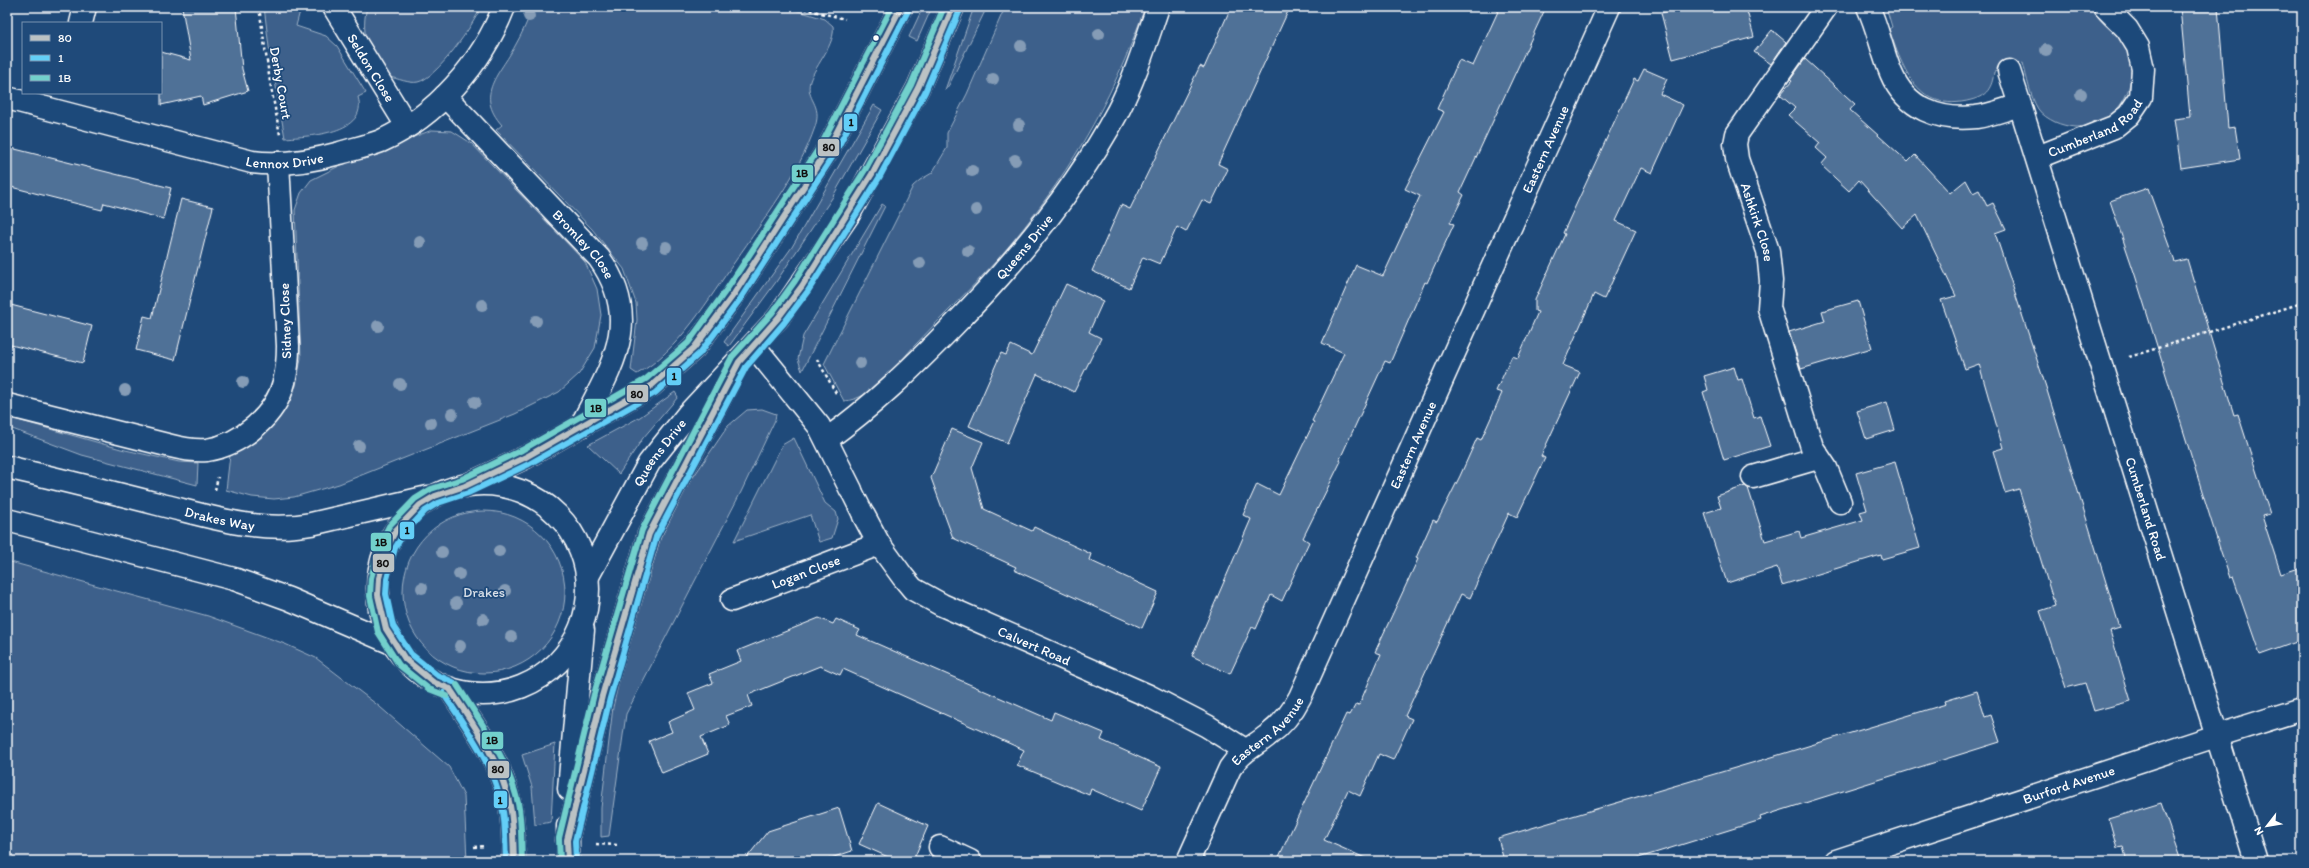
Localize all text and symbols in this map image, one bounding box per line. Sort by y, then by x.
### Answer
legend [22,22,162,94]
text: 80 [58,31,72,45]
street label: Seldon Close [343,31,398,106]
unlabelled marker [871,33,881,43]
street label: Derby Court [266,46,295,121]
text: 1 [58,51,64,65]
text: 1B [58,71,72,85]
street label: Cumberland Road [2045,95,2147,161]
street label: Eastern Avenue [1519,103,1573,196]
line badge: 1 [843,113,858,132]
text: 1 [848,116,854,129]
line badge: 80 [817,138,840,157]
text: 80 [823,141,836,154]
street label: Lennox Drive [244,149,325,172]
line badge: 1B [791,164,814,183]
text: 1B [796,167,808,180]
street label: Ashkirk Close [1737,181,1777,263]
street label: Bromley Close [549,206,618,282]
street label: Queens Drive [993,211,1057,284]
street label: Sidney Close [276,282,295,359]
line badge: 1 [666,367,682,386]
text: 1 [671,370,677,383]
line badge: 80 [626,384,649,403]
text: 80 [631,388,644,401]
line badge: 1B [584,398,607,418]
street label: Eastern Avenue [1386,398,1441,492]
text: 1B [590,402,602,415]
street label: Queens Drive [630,415,690,490]
street label: Cumberland Road [2121,455,2170,563]
street label: Drakes Way [183,503,256,534]
line badge: 1 [399,521,415,540]
text: 1 [404,524,410,537]
line badge: 1B [370,532,392,552]
text: 1B [375,536,387,549]
street label: Logan Close [769,551,843,593]
line badge: 80 [372,553,395,573]
text: 80 [377,557,390,570]
park label: Drakes [463,584,505,601]
street label: Calvert Road [995,623,1073,670]
street label: Eastern Avenue [1228,694,1308,769]
line badge: 1B [481,731,504,750]
text: 1B [486,734,498,747]
line badge: 80 [487,760,510,779]
street label: Burford Avenue [2021,762,2117,808]
text: 80 [492,763,505,776]
line badge: 1 [493,790,508,809]
text: 1 [497,794,503,807]
north arrow [2247,806,2287,846]
text: N [2251,824,2266,837]

